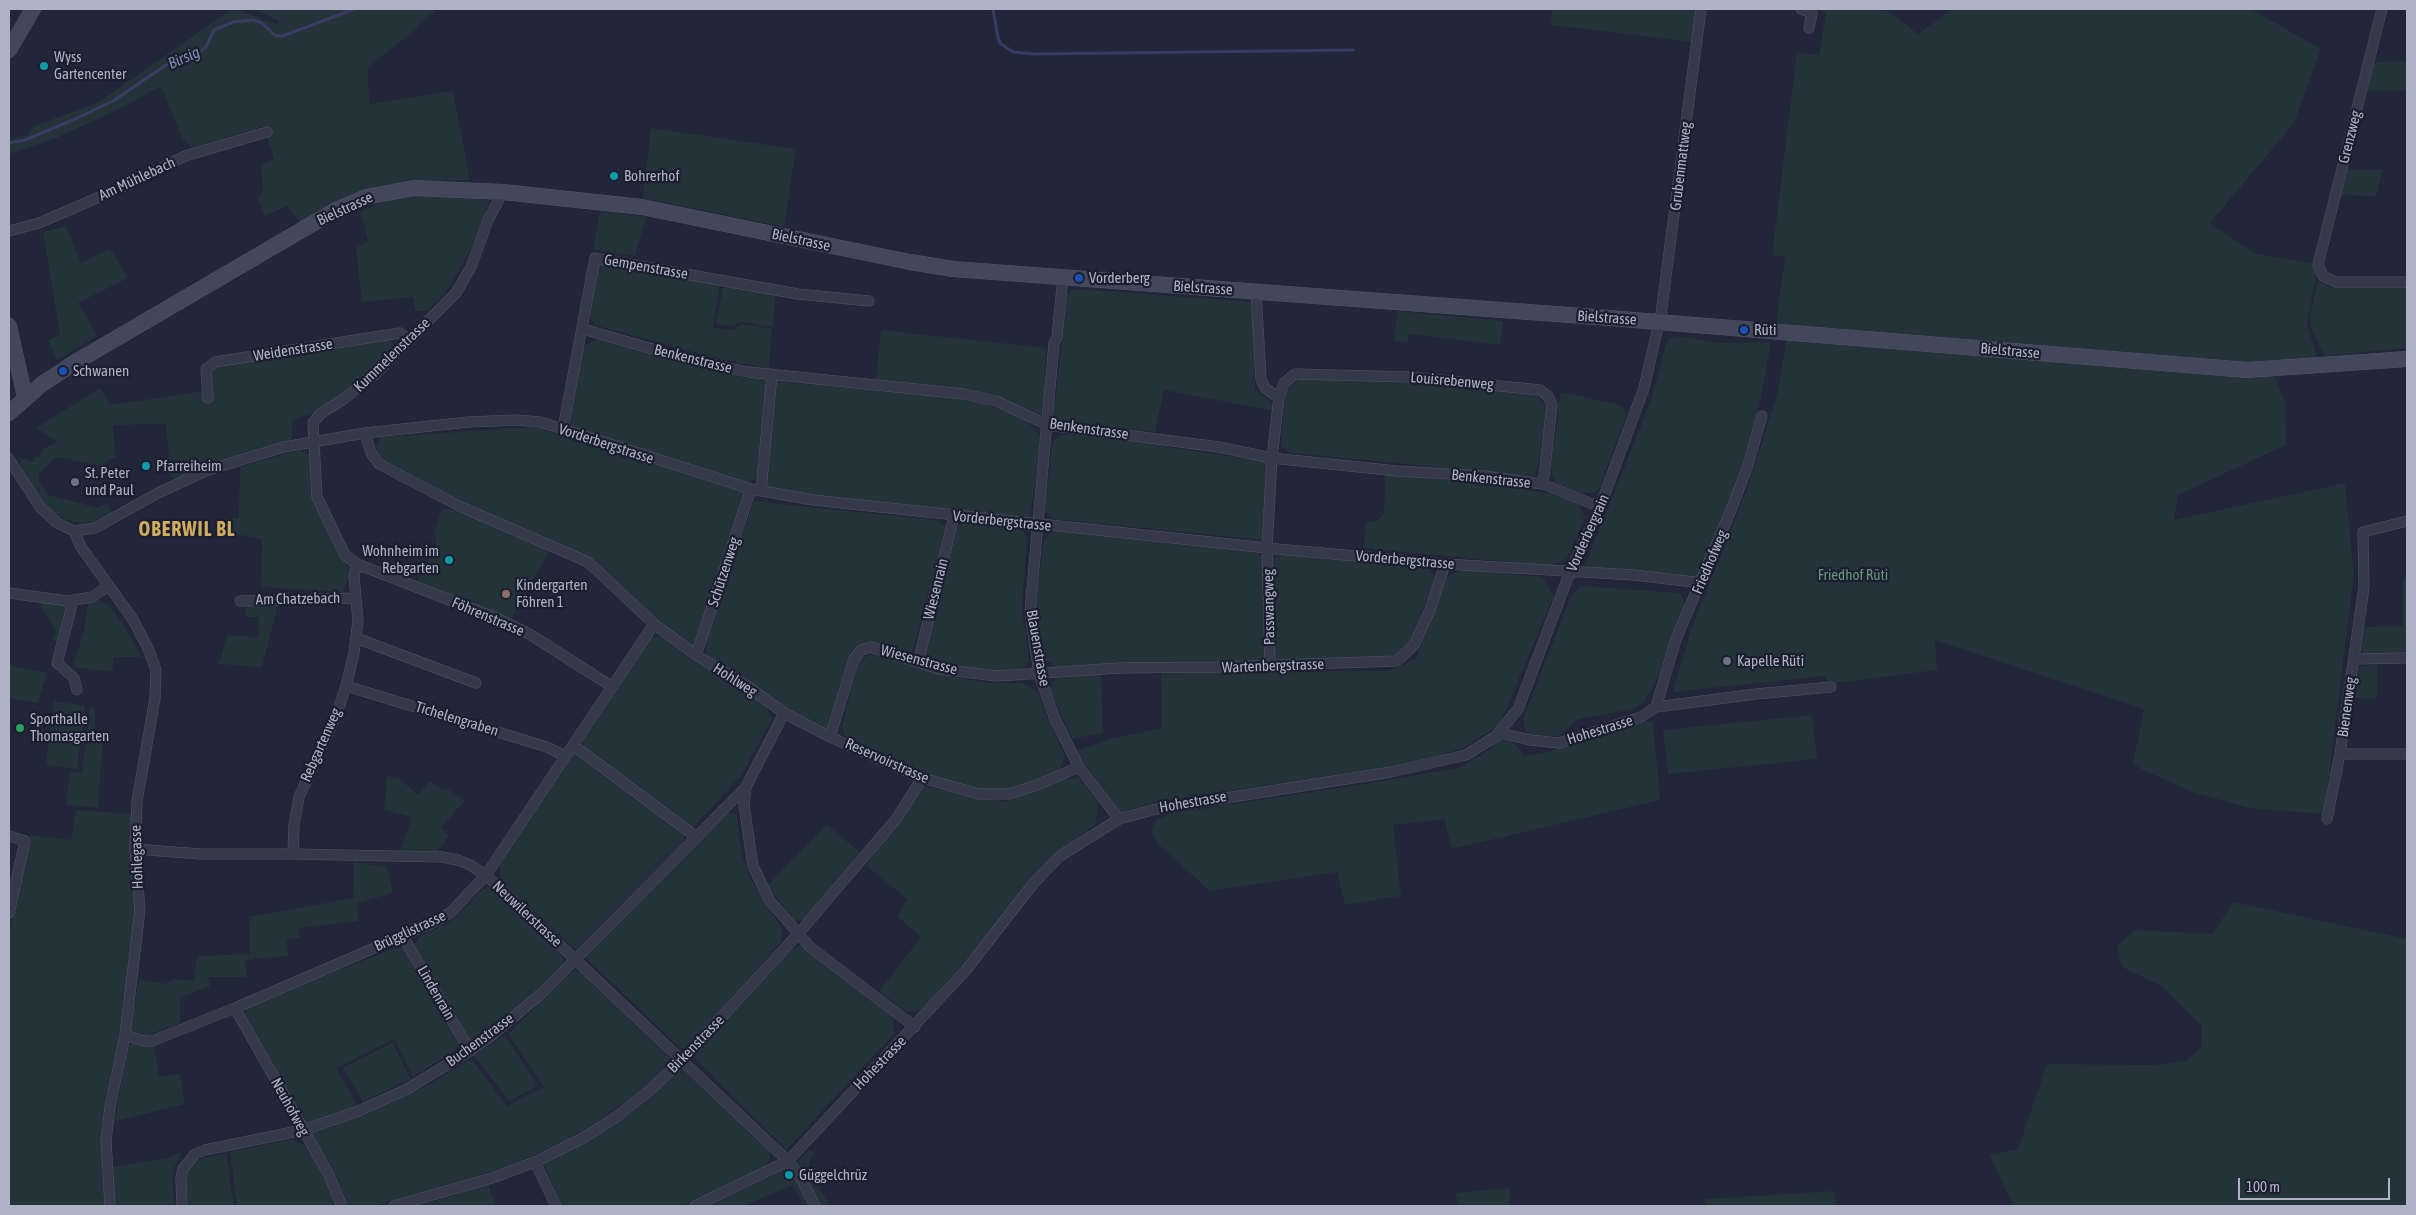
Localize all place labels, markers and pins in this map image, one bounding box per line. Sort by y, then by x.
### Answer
place label: Wyss Gartencenter [54,48,126,83]
marker: Wyss Gartencenter [38,60,50,72]
place label: Bohrerhof [624,167,680,185]
marker: Bohrerhof [608,170,620,182]
place label: Vorderberg [1089,269,1150,287]
marker: Vorderberg [1073,272,1085,284]
place label: Rüti [1754,321,1777,339]
marker: Rüti [1738,324,1750,336]
place label: Schwanen [73,362,129,380]
marker: Schwanen [57,365,69,377]
place label: Pfarreiheim [156,457,222,475]
marker: Pfarreiheim [140,460,152,472]
place label: St. Peter und Paul [85,464,134,499]
marker: St. Peter und Paul [69,476,81,488]
place label: Wohnheim im Rebgarten [362,542,439,577]
marker: Wohnheim im Rebgarten [443,554,455,566]
place label: Kindergarten Föhren 1 [516,576,588,611]
marker: Kindergarten Föhren 1 [500,588,512,600]
place label: Kapelle Rüti [1737,652,1804,670]
marker: Kapelle Rüti [1721,655,1733,667]
place label: Sporthalle Thomasgarten [30,710,109,745]
marker: Sporthalle Thomasgarten [14,722,26,734]
place label: Güggelchrüz [799,1166,867,1184]
marker: Güggelchrüz [783,1169,795,1181]

